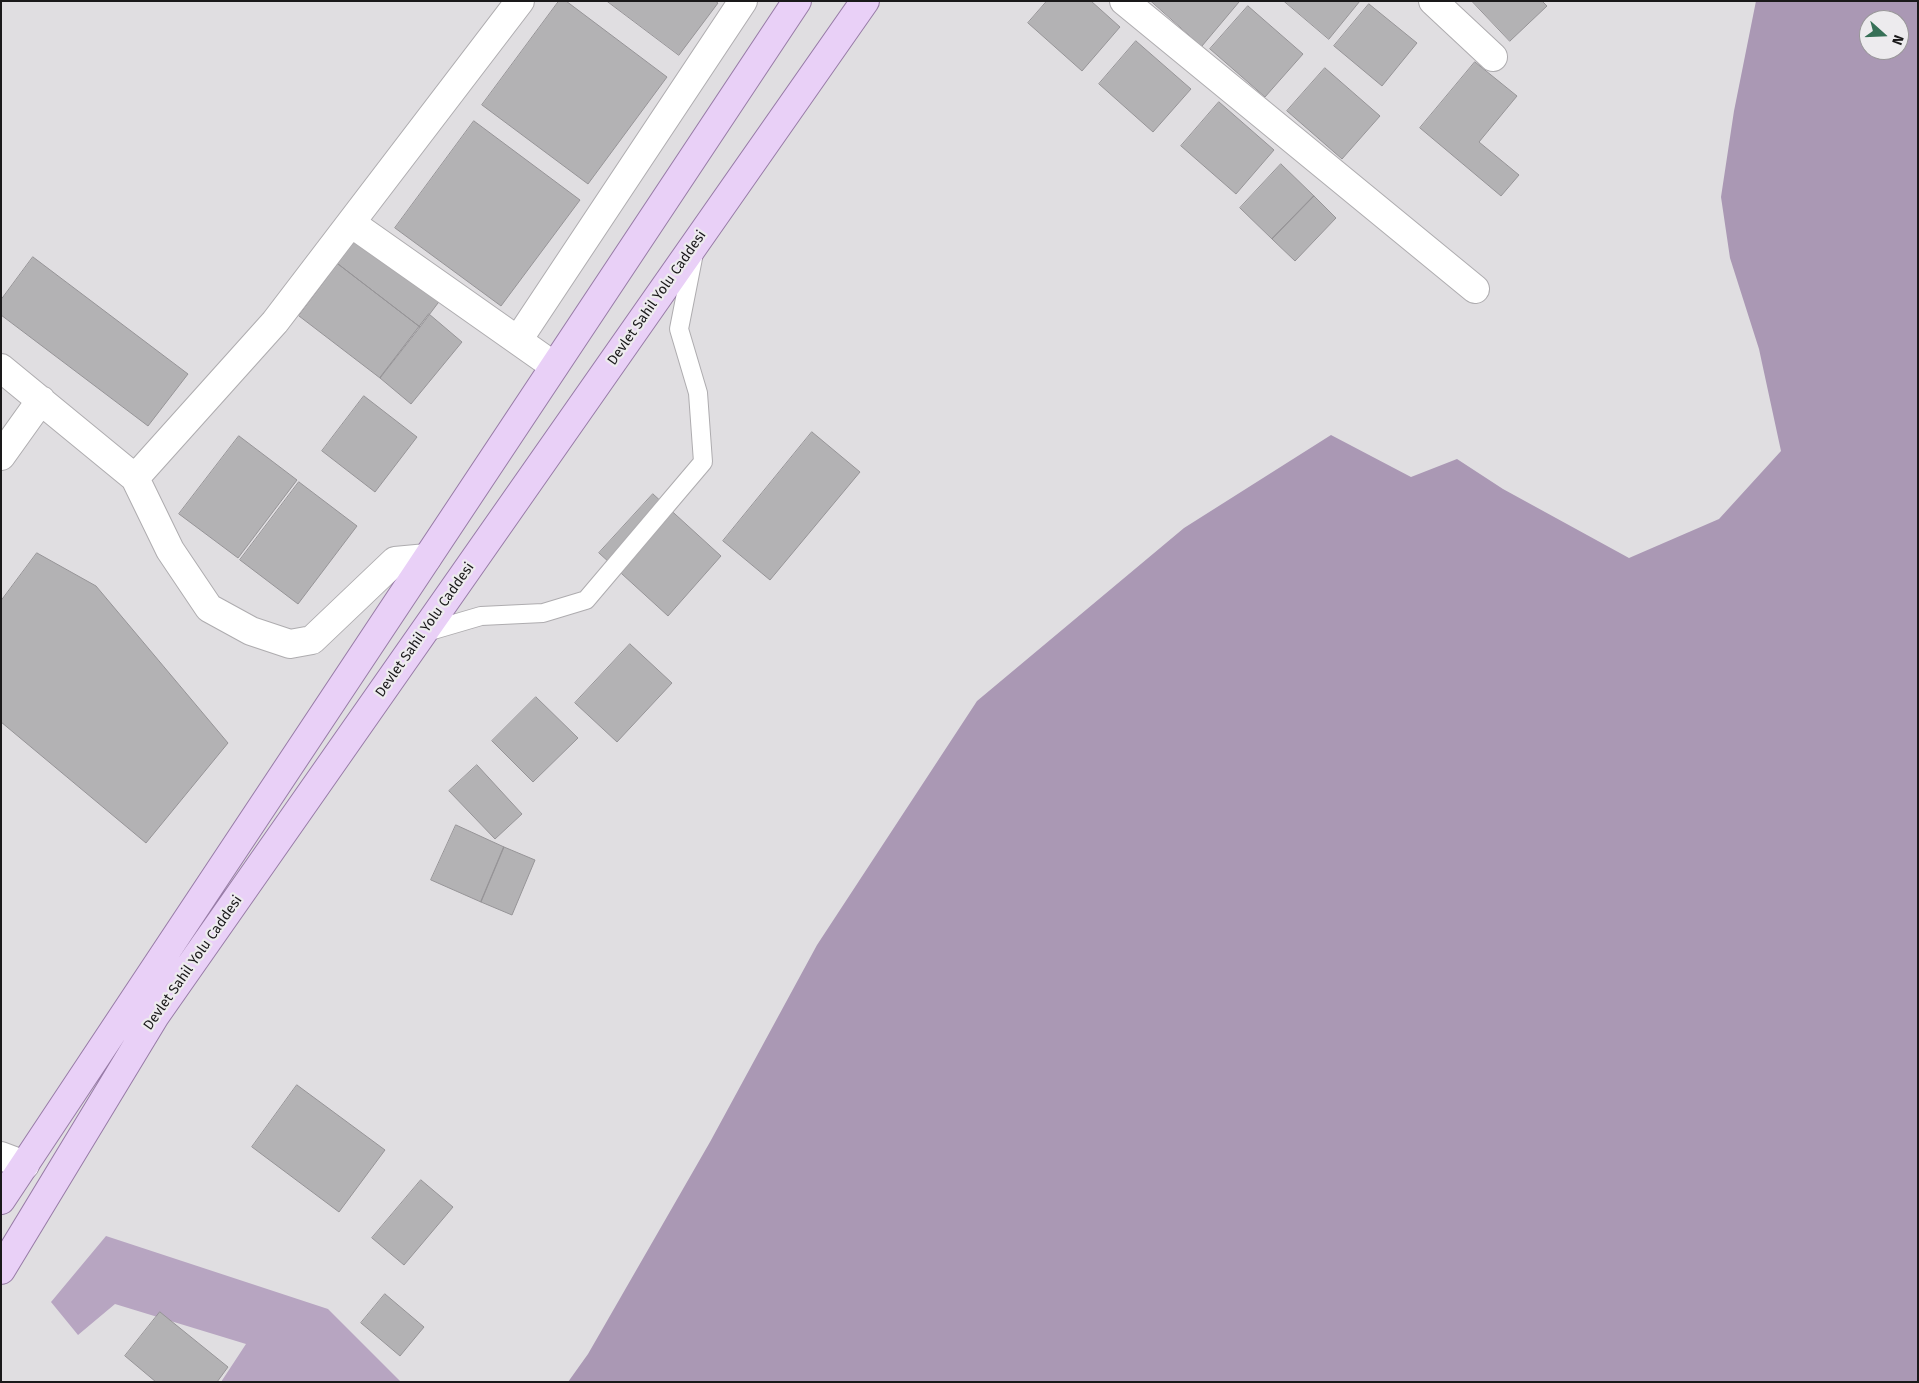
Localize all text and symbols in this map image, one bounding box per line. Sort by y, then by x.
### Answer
north arrow [1859,10,1909,60]
text: N [1888,33,1907,47]
street label: Devlet Sahil Yolu Caddesi [604,228,710,368]
street label: Devlet Sahil Yolu Caddesi [372,560,478,700]
street label: Devlet Sahil Yolu Caddesi [140,893,246,1033]

